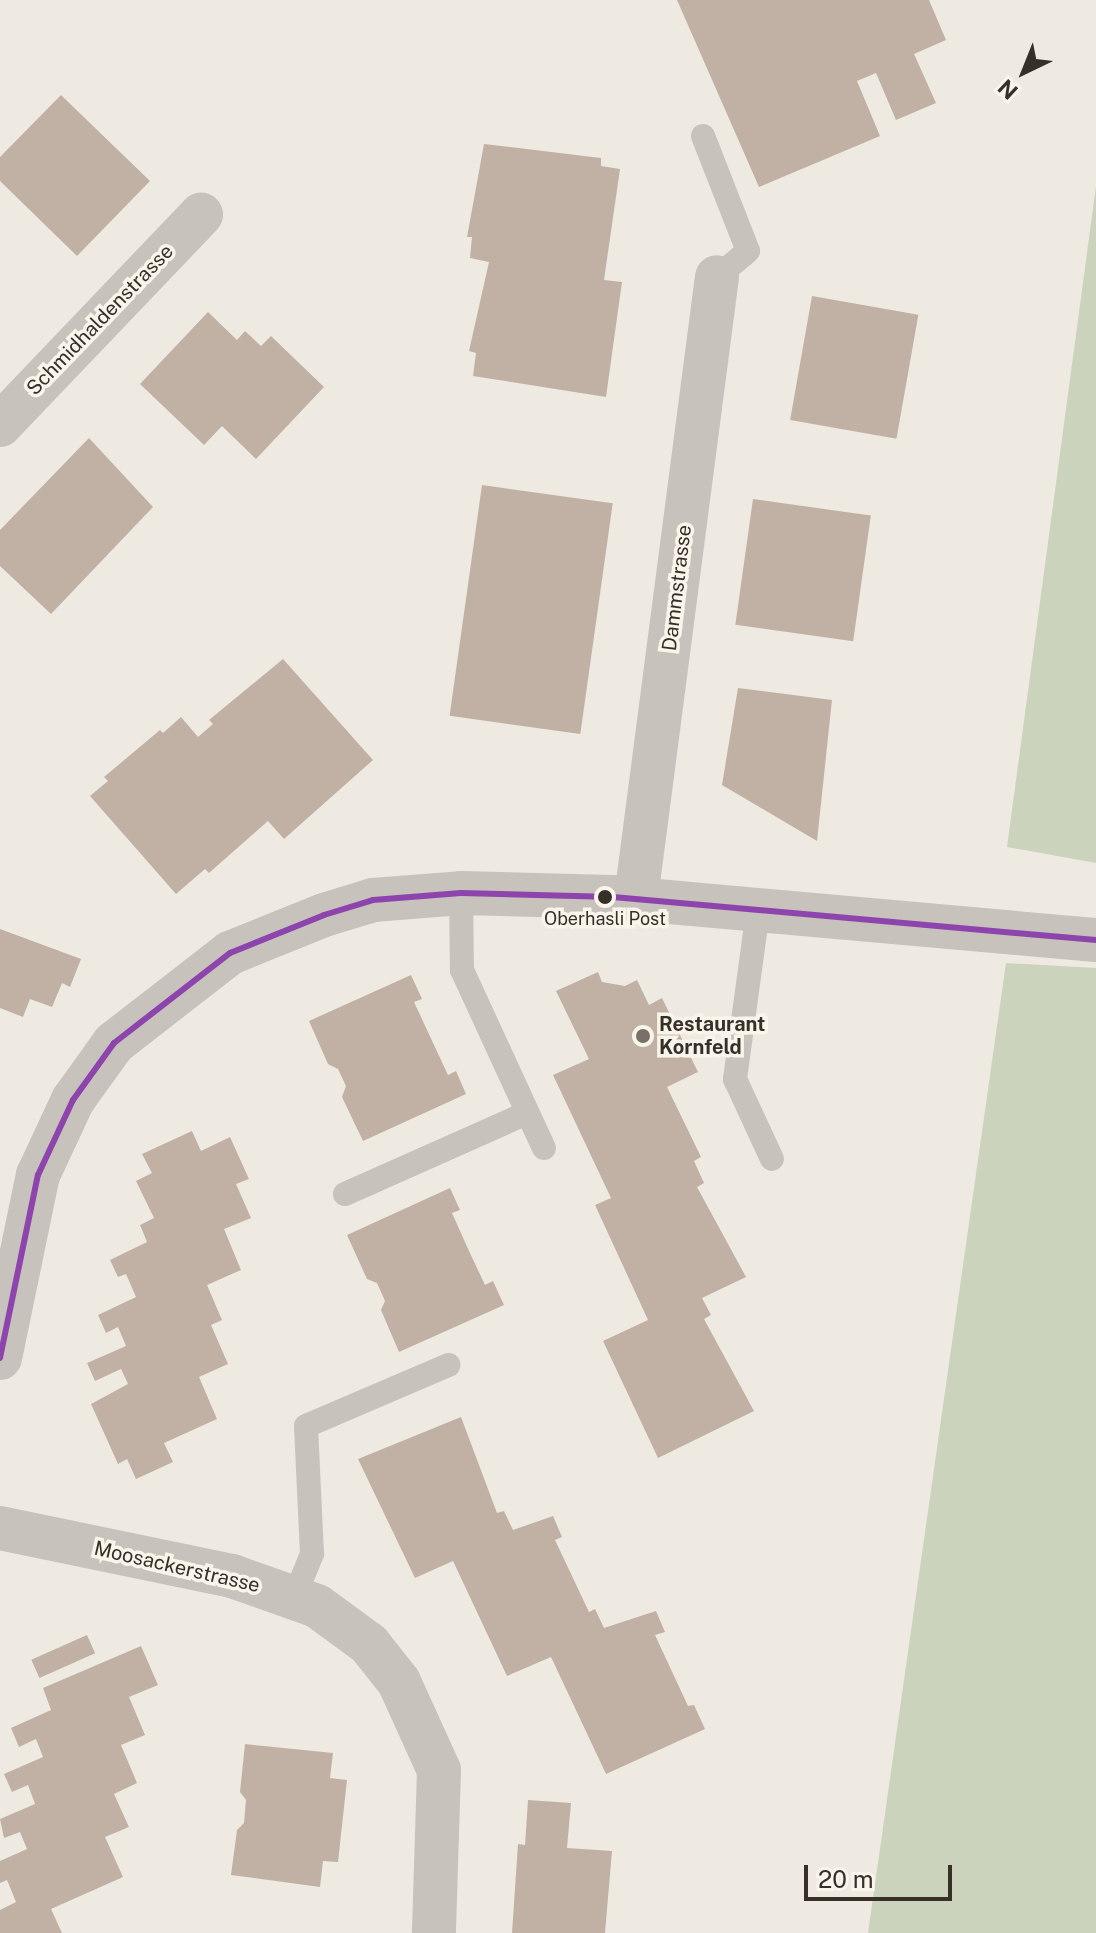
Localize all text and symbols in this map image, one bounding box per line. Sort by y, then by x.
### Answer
north arrow [984,32,1064,112]
text: N [992,74,1023,105]
street label: Schmidhaldenstrasse [22,240,178,400]
street label: Dammstrasse [657,523,697,653]
marker: Oberhasli Post [597,889,613,905]
place label: Oberhasli Post [544,908,666,930]
place label: Restaurant Kornfeld [659,1012,765,1059]
marker: Restaurant Kornfeld [634,1027,652,1045]
street label: Moosackerstrasse [92,1536,262,1598]
scale bar [808,1849,956,1899]
text: 20 m [818,1865,874,1893]

